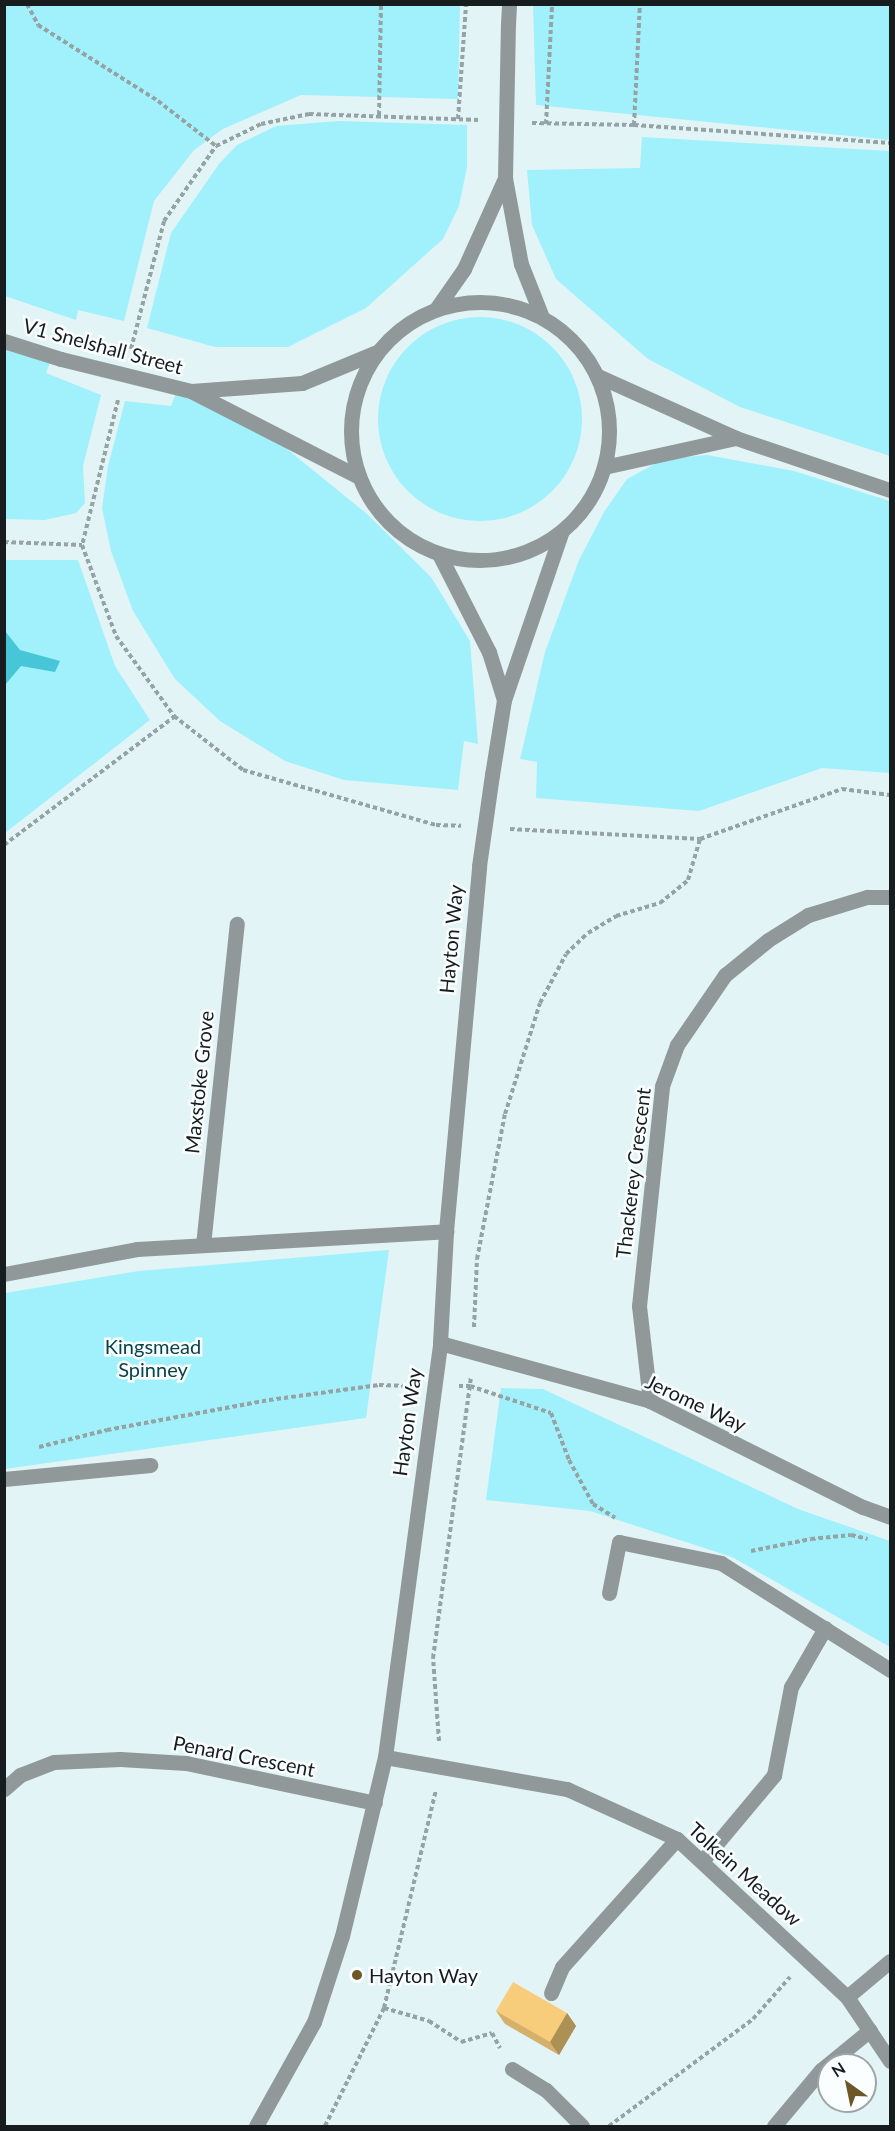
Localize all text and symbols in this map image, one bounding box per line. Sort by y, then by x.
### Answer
street label: V1 Snelshall Street [21,313,185,379]
street label: Hayton Way [434,884,468,994]
street label: Maxstoke Grove [180,1009,218,1155]
street label: Thackerey Crescent [611,1086,655,1260]
park label: Kingsmead Spinney [105,1335,201,1382]
street label: Hayton Way [388,1366,426,1478]
street label: Jerome Way [642,1369,750,1437]
street label: Penard Crescent [171,1730,317,1782]
street label: Tolkein Meadow [684,1817,806,1931]
place label: Hayton Way [369,1963,478,1987]
marker: Hayton Way [350,1968,364,1982]
north arrow [817,2053,877,2113]
text: N [828,2058,848,2080]

